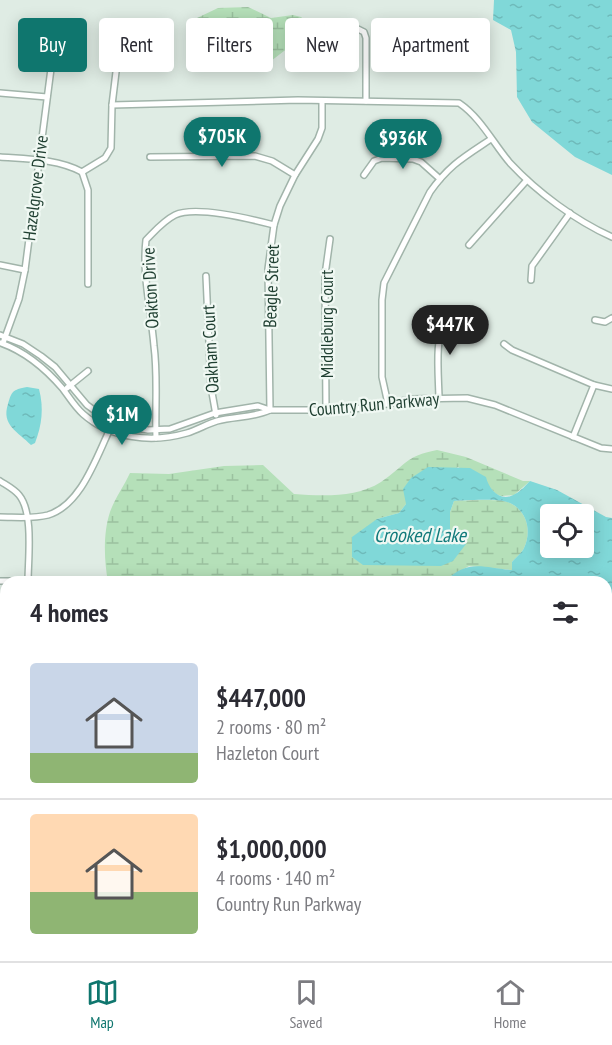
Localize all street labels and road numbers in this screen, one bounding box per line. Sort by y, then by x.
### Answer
street label: Hazelgrove Drive [17,134,53,242]
street label: Beagle Street [258,244,284,328]
street label: Oakton Drive [136,247,164,329]
street label: Middleburg Court [315,270,338,378]
street label: Oakham Court [196,304,224,394]
street label: Country Run Parkway [308,387,440,421]

